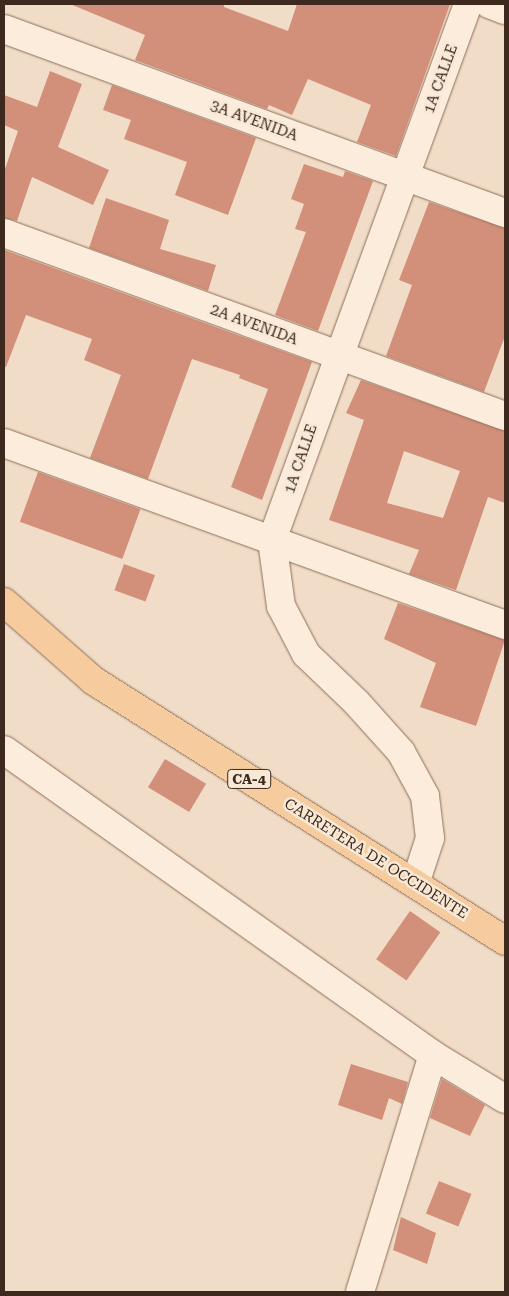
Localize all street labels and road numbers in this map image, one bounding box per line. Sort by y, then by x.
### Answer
street label: 1A CALLE [420,42,462,116]
street label: 3A AVENIDA [208,97,300,145]
street label: 2A AVENIDA [208,301,300,349]
street label: 1A CALLE [281,422,321,496]
road number: CA-4 [226,768,272,791]
street label: CARRETERA DE OCCIDENTE [281,795,471,923]

